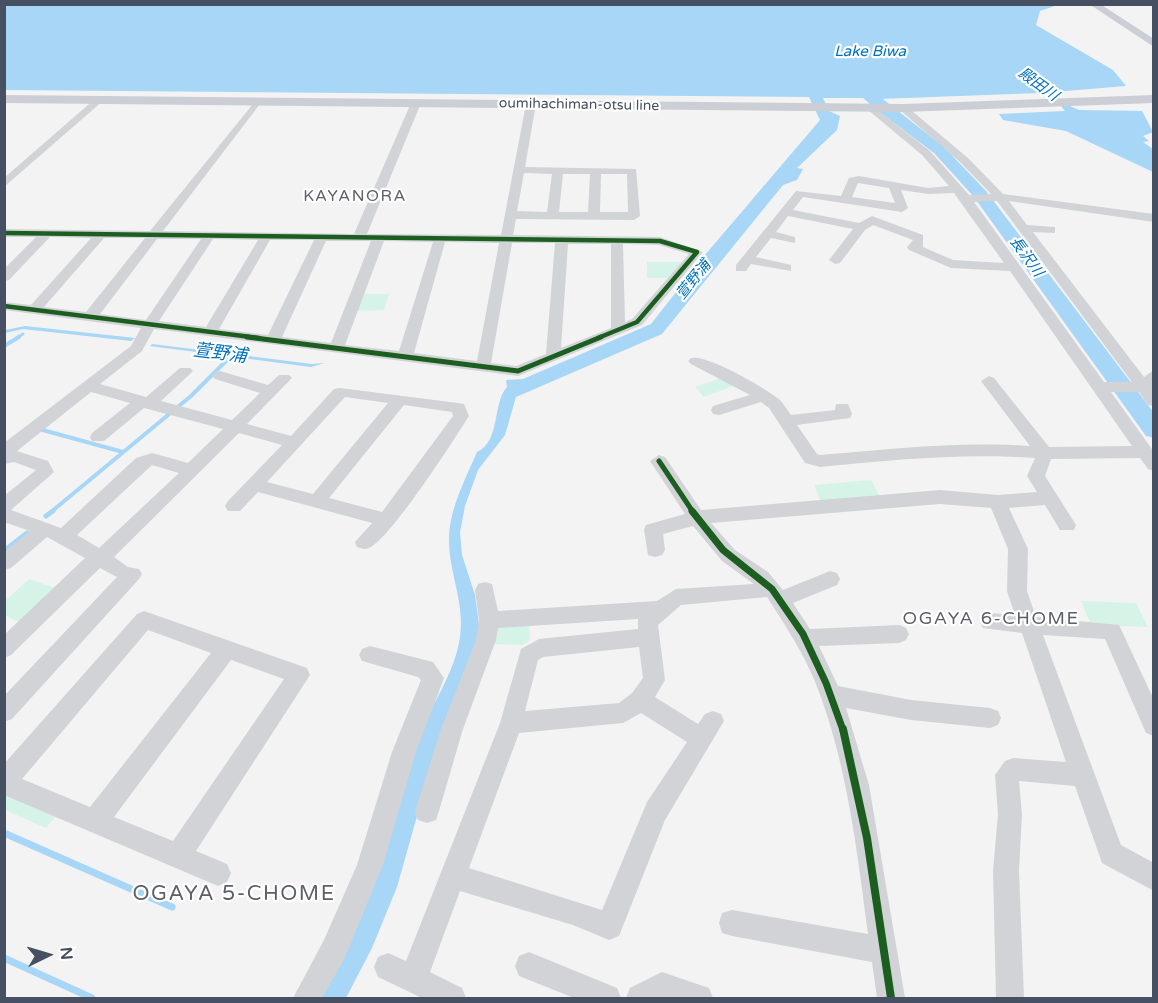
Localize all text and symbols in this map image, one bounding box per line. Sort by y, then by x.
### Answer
water label: Lake Biwa [834,43,906,61]
water label: 殿田川 [1015,64,1061,106]
street label: oumihachiman-otsu line [499,95,659,115]
district label: KAYANORA [303,187,407,207]
water label: 長沢川 [1005,234,1047,280]
water label: 萱野浦 [673,257,715,303]
water label: 萱野浦 [192,340,248,368]
district label: OGAYA 6-CHOME [903,608,1079,630]
district label: OGAYA 5-CHOME [132,881,336,907]
north arrow [18,925,78,985]
text: N [55,946,76,961]

